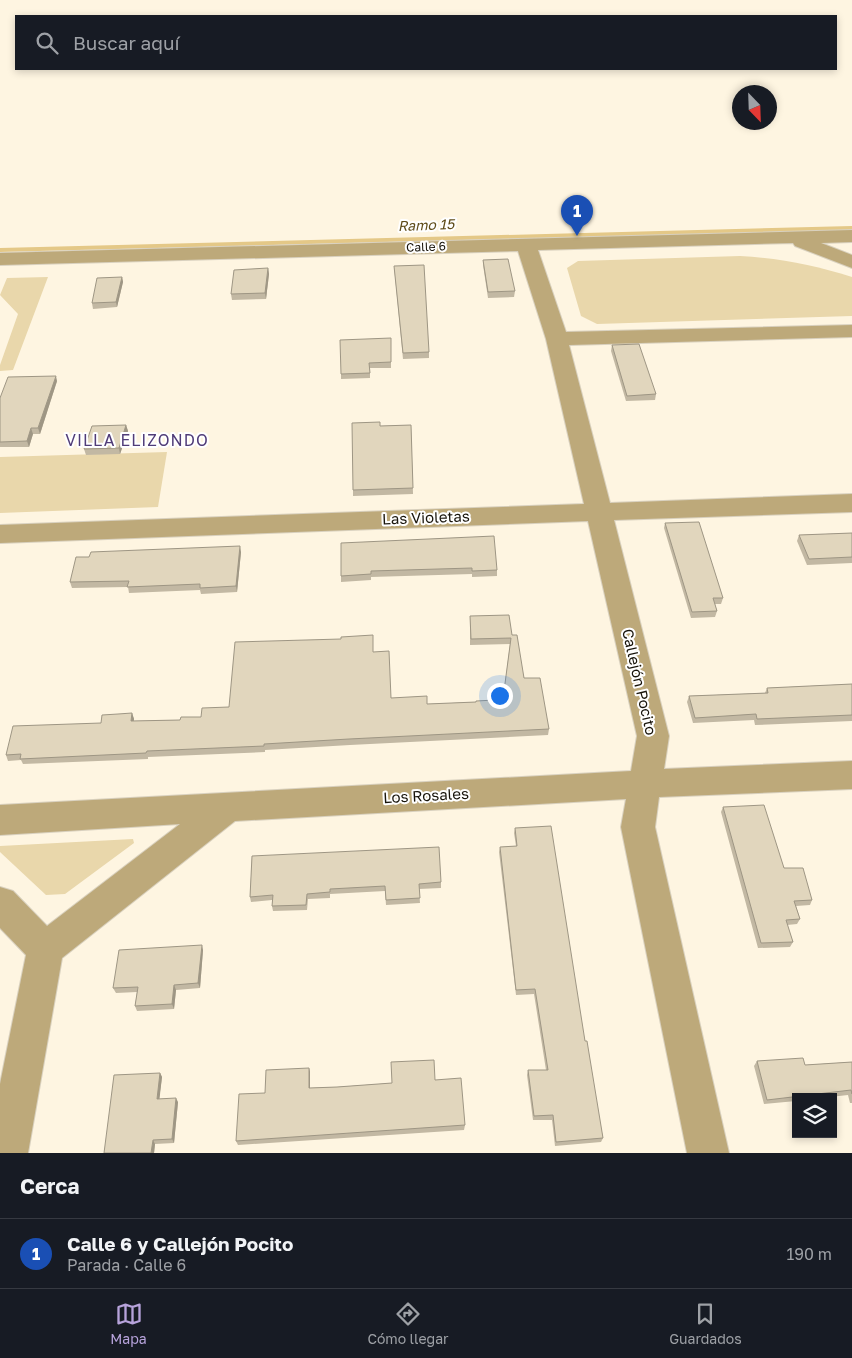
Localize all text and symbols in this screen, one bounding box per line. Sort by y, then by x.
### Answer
search box [15,15,837,70]
icon: search [33,29,61,57]
text: Buscar aquí [73,31,180,54]
north arrow [732,85,777,130]
pin: 1 [561,195,593,236]
water label: Ramo 15 [397,215,456,234]
street label: Calle 6 [406,238,446,255]
district label: VILLA ELIZONDO [65,430,209,450]
street label: Las Violetas [382,506,470,528]
street label: Callejón Pocito [619,627,661,737]
your location [487,683,513,709]
street label: Los Rosales [383,784,469,806]
map controls [792,1093,837,1138]
button: layers [792,1093,837,1138]
text: Cerca [20,1173,79,1199]
text: Calle 6 y Callejón Pocito [67,1232,293,1255]
text: 1 [32,1244,40,1264]
text: 190 m [786,1244,832,1264]
text: Parada · Calle 6 [67,1255,186,1275]
tab: Mapa [110,1300,147,1347]
tab: Cómo llegar [367,1300,449,1347]
tab: Guardados [669,1300,742,1347]

